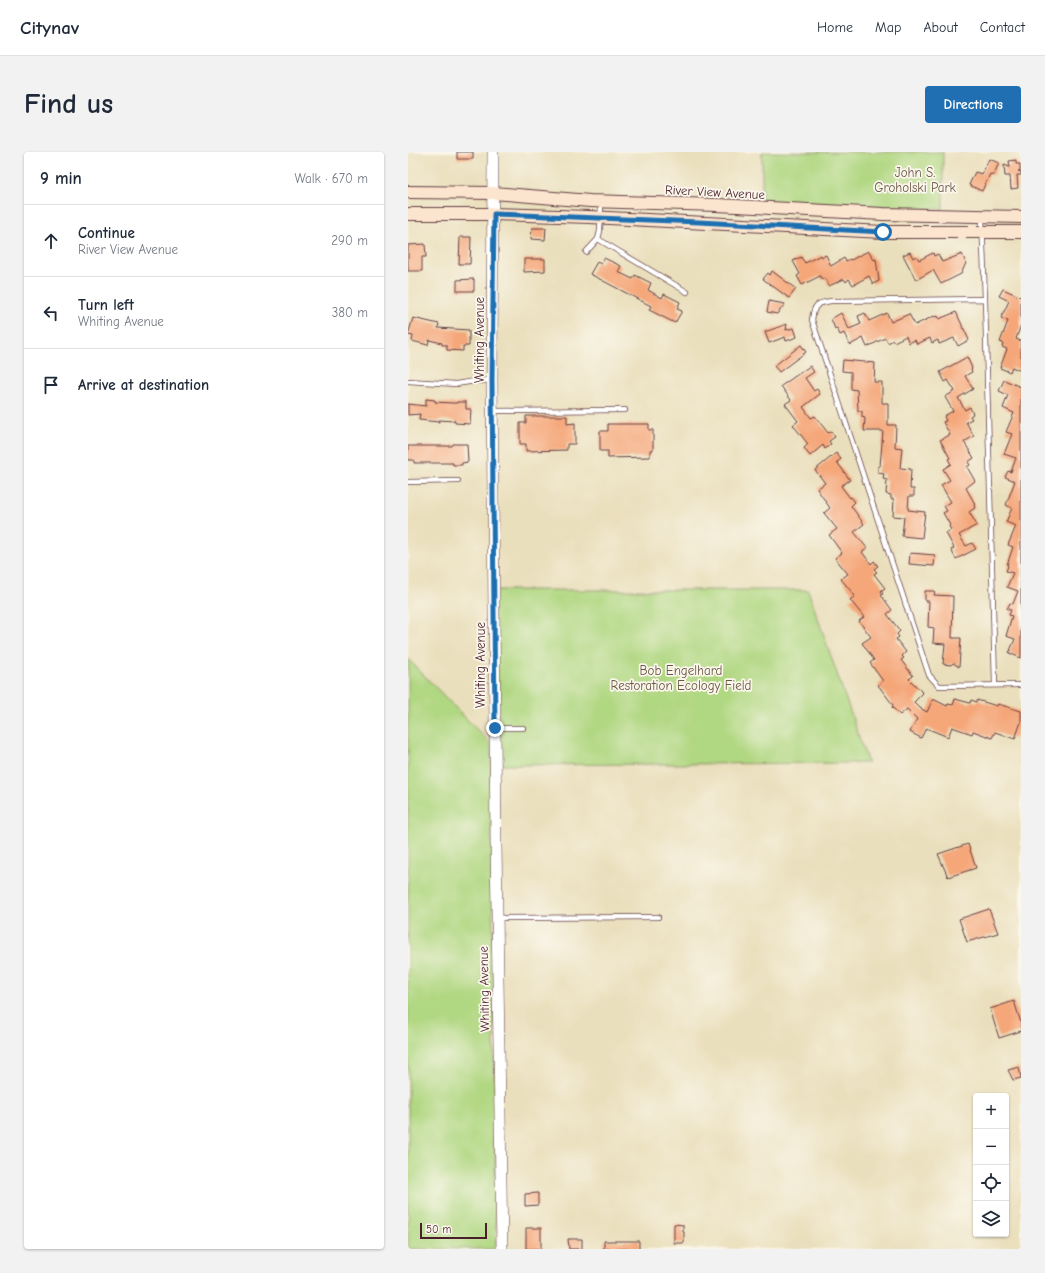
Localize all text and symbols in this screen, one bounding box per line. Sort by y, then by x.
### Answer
text: Citynav [20,17,79,39]
text: Home [817,19,853,36]
text: Map [875,19,901,36]
text: About [923,19,958,36]
text: Contact [980,19,1025,36]
button: Directions [925,86,1021,123]
text: Find us [24,88,113,120]
park label: John S. Groholski Park [874,165,957,195]
text: 9 min [40,169,82,188]
text: Walk · 670 m [295,171,368,186]
street label: River View Avenue [665,182,766,202]
route start [874,223,892,241]
text: Continue [78,224,135,242]
icon: ahead [40,230,62,252]
text: 290 m [331,233,368,248]
text: River View Avenue [78,242,178,257]
text: Turn left [78,296,134,314]
street label: Whiting Avenue [472,297,487,383]
icon: left [40,302,62,324]
text: 380 m [332,305,368,320]
text: Whiting Avenue [78,314,164,329]
icon: arrive [40,374,62,396]
text: Arrive at destination [78,376,209,394]
street label: Whiting Avenue [473,622,488,708]
park label: Bob Engelhard Restoration Ecology Field [611,663,751,693]
route end [486,719,504,737]
street label: Whiting Avenue [476,945,492,1032]
map controls [973,1093,1009,1237]
button: + [973,1093,1009,1129]
button: − [973,1129,1009,1165]
button: locate [973,1165,1009,1201]
button: layers [973,1201,1009,1237]
scale bar [420,1221,487,1240]
text: 50 m [426,1223,451,1236]

